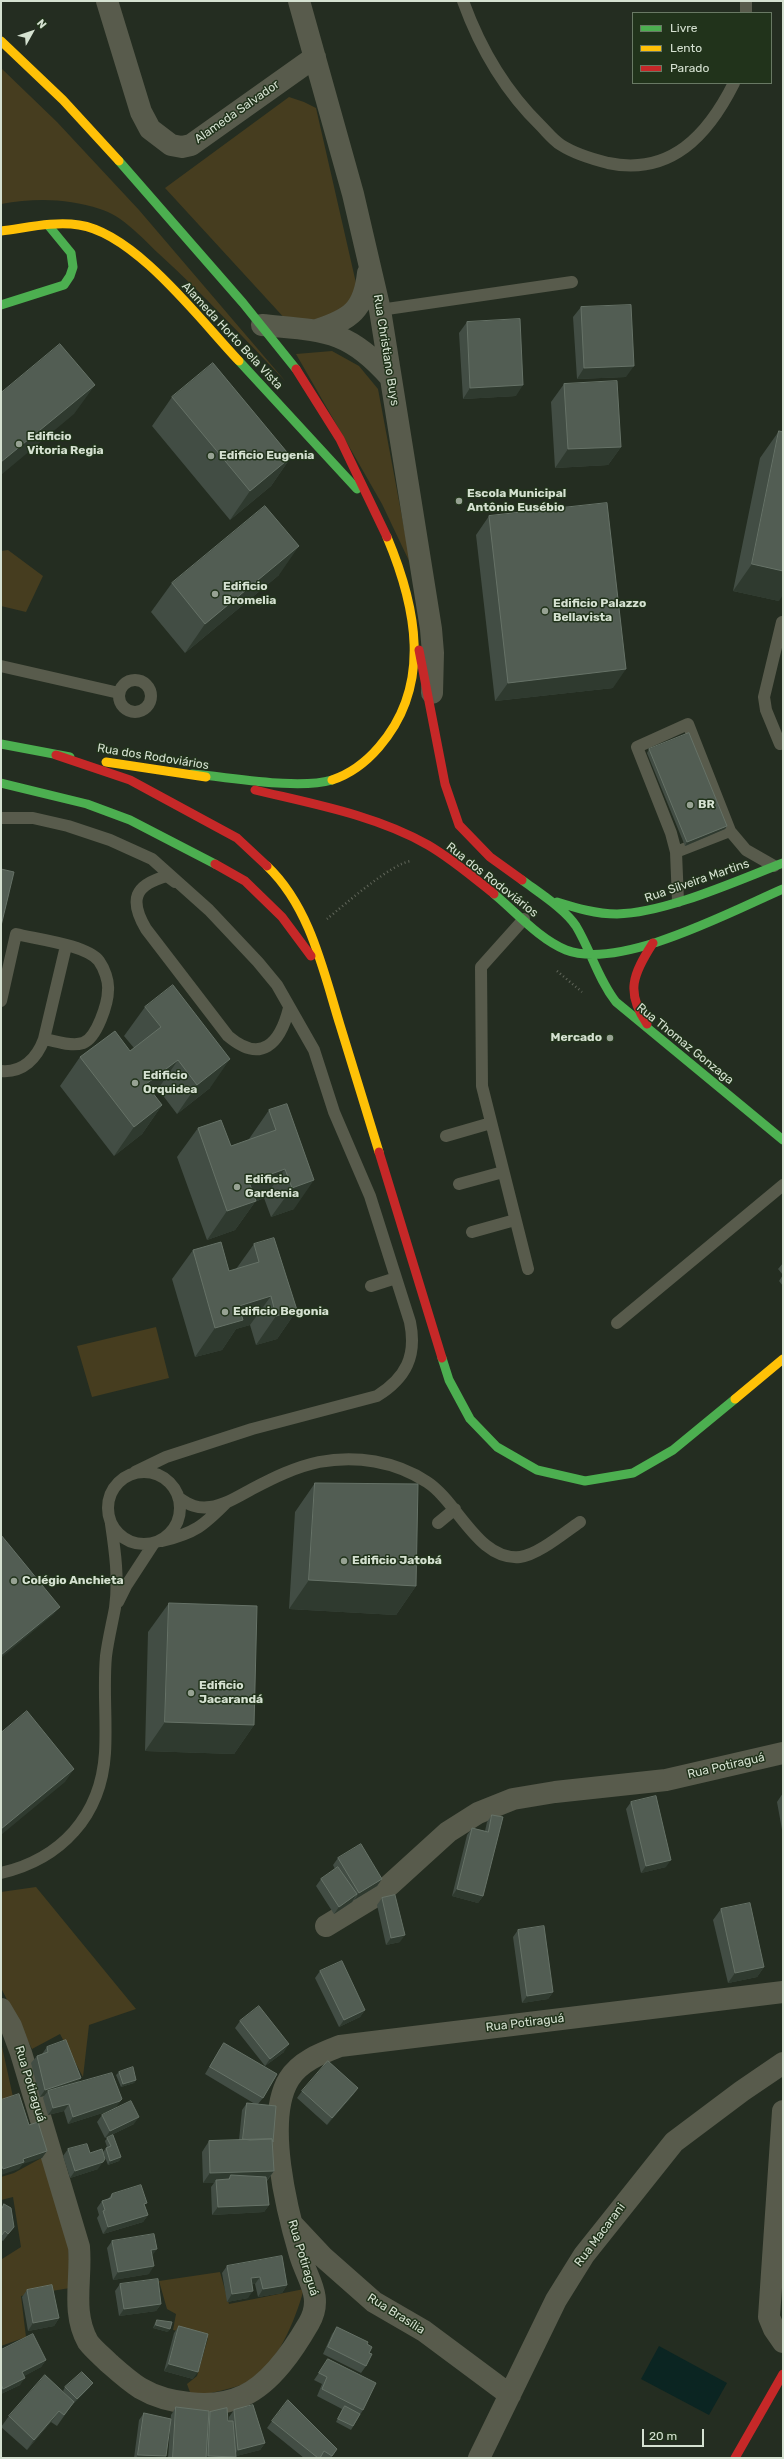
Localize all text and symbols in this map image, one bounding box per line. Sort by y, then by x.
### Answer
north arrow [12,12,52,52]
legend [632,12,772,84]
text: N [34,17,49,31]
text: Livre [670,21,697,35]
text: Lento [670,41,702,55]
text: Parado [670,61,709,75]
street label: Alameda Salvador [192,77,282,147]
street label: Alameda Horto Bela Vista [178,279,286,393]
street label: Rua Christiano Buys [370,293,402,407]
place label: Edificio Vitoria Regia [27,430,104,458]
marker: Edificio Vitoria Regia [14,439,24,449]
place label: Edificio Eugenia [219,449,314,463]
marker: Edificio Eugenia [206,451,216,461]
place label: Escola Municipal Antônio Eusébio [467,487,566,515]
marker: Escola Municipal Antônio Eusébio [454,496,464,506]
place label: Edificio Bromelia [223,580,276,608]
marker: Edificio Bromelia [210,589,220,599]
place label: Edificio Palazzo Bellavista [553,597,646,625]
marker: Edificio Palazzo Bellavista [540,606,550,616]
street label: Rua dos Rodoviários [96,741,210,773]
place label: BR [698,798,715,812]
marker: BR [685,800,695,810]
street label: Rua dos Rodoviários [443,840,541,920]
street label: Rua Silveira Martins [643,856,751,906]
street label: Rua Thomaz Gonzaga [634,1000,736,1088]
place label: Mercado [550,1031,602,1045]
marker: Mercado [605,1033,615,1043]
place label: Edificio Orquidea [143,1069,197,1097]
marker: Edificio Orquidea [130,1078,140,1088]
place label: Edificio Gardenia [245,1173,299,1201]
marker: Edificio Gardenia [232,1182,242,1192]
place label: Edificio Begonia [233,1305,329,1319]
marker: Edificio Begonia [220,1307,230,1317]
place label: Edificio Jatobá [352,1554,442,1568]
marker: Edificio Jatobá [339,1556,349,1566]
place label: Colégio Anchieta [22,1574,124,1588]
marker: Colégio Anchieta [9,1576,19,1586]
place label: Edificio Jacarandá [199,1679,263,1707]
marker: Edificio Jacarandá [186,1688,196,1698]
street label: Rua Potiraguá [686,1750,766,1782]
street label: Rua Potiraguá [485,2011,565,2035]
street label: Rua Potiraguá [12,2044,48,2124]
street label: Rua Macarani [572,2201,628,2269]
street label: Rua Potiraguá [285,2218,321,2298]
street label: Rua Brasília [365,2291,427,2337]
scale bar [644,2421,706,2447]
text: 20 m [649,2429,677,2443]

